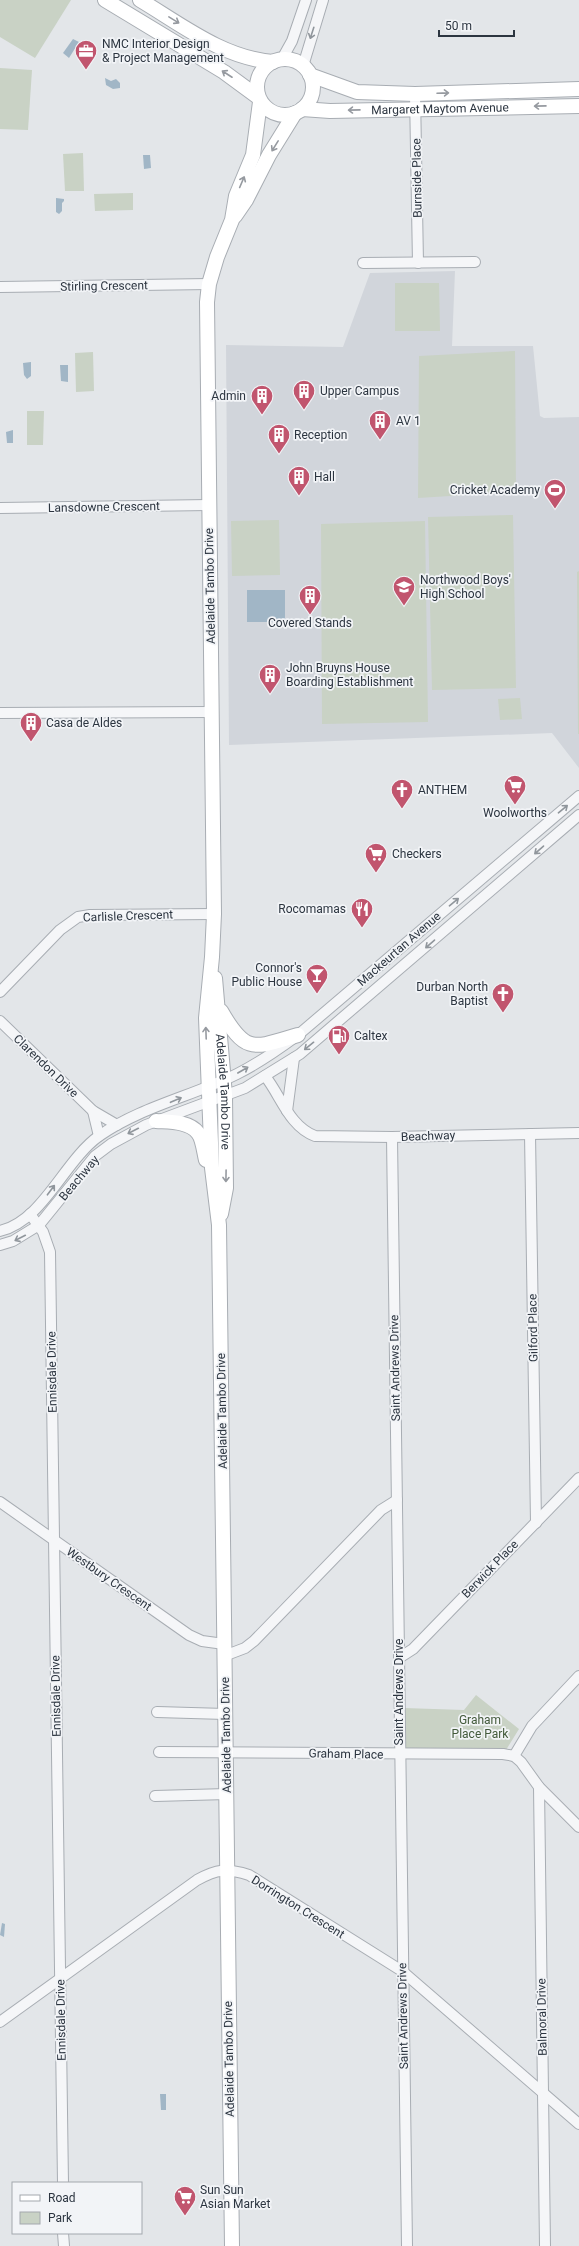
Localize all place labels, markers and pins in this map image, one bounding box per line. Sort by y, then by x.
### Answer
place label: NMC Interior Design & Project Management [102,37,224,65]
office icon: NMC Interior Design & Project Management [73,38,99,71]
building icon: Upper Campus [291,378,317,411]
building icon: Admin [249,383,275,416]
place label: Upper Campus [320,384,399,398]
place label: Admin [211,389,246,403]
building icon: AV 1 [367,408,393,441]
place label: AV 1 [396,414,421,428]
building icon: Reception [266,422,292,455]
place label: Reception [294,428,347,442]
building icon: Hall [286,464,312,497]
place label: Hall [314,470,335,484]
sports icon: Cricket Academy [542,477,568,510]
place label: Cricket Academy [450,483,540,497]
place label: Northwood Boys' High School [420,573,511,601]
school or university icon: Northwood Boys' High School [391,574,417,607]
building icon: Covered Stands [297,583,323,616]
place label: Covered Stands [268,616,352,630]
place label: John Bruyns House Boarding Establishment [286,661,413,689]
building icon: John Bruyns House Boarding Establishment [257,662,283,695]
building icon: Casa de Aldes [18,710,44,743]
place label: Casa de Aldes [46,716,122,730]
supermarket icon: Woolworths [502,773,528,806]
church icon: ANTHEM [389,777,415,810]
place label: ANTHEM [418,783,467,797]
place label: Woolworths [483,806,547,820]
supermarket icon: Checkers [363,841,389,874]
place label: Checkers [392,847,442,861]
restaurant icon: Rocomamas [349,896,375,929]
place label: Rocomamas [278,902,346,916]
place label: Connor's Public House [231,961,302,989]
bar icon: Connor's Public House [304,962,330,995]
place label: Durban North Baptist [416,980,488,1008]
church icon: Durban North Baptist [490,981,516,1014]
fuel station icon: Caltex [326,1023,352,1056]
place label: Caltex [354,1029,388,1043]
place label: Sun Sun Asian Market [200,2183,270,2211]
supermarket icon: Sun Sun Asian Market [172,2184,198,2217]

